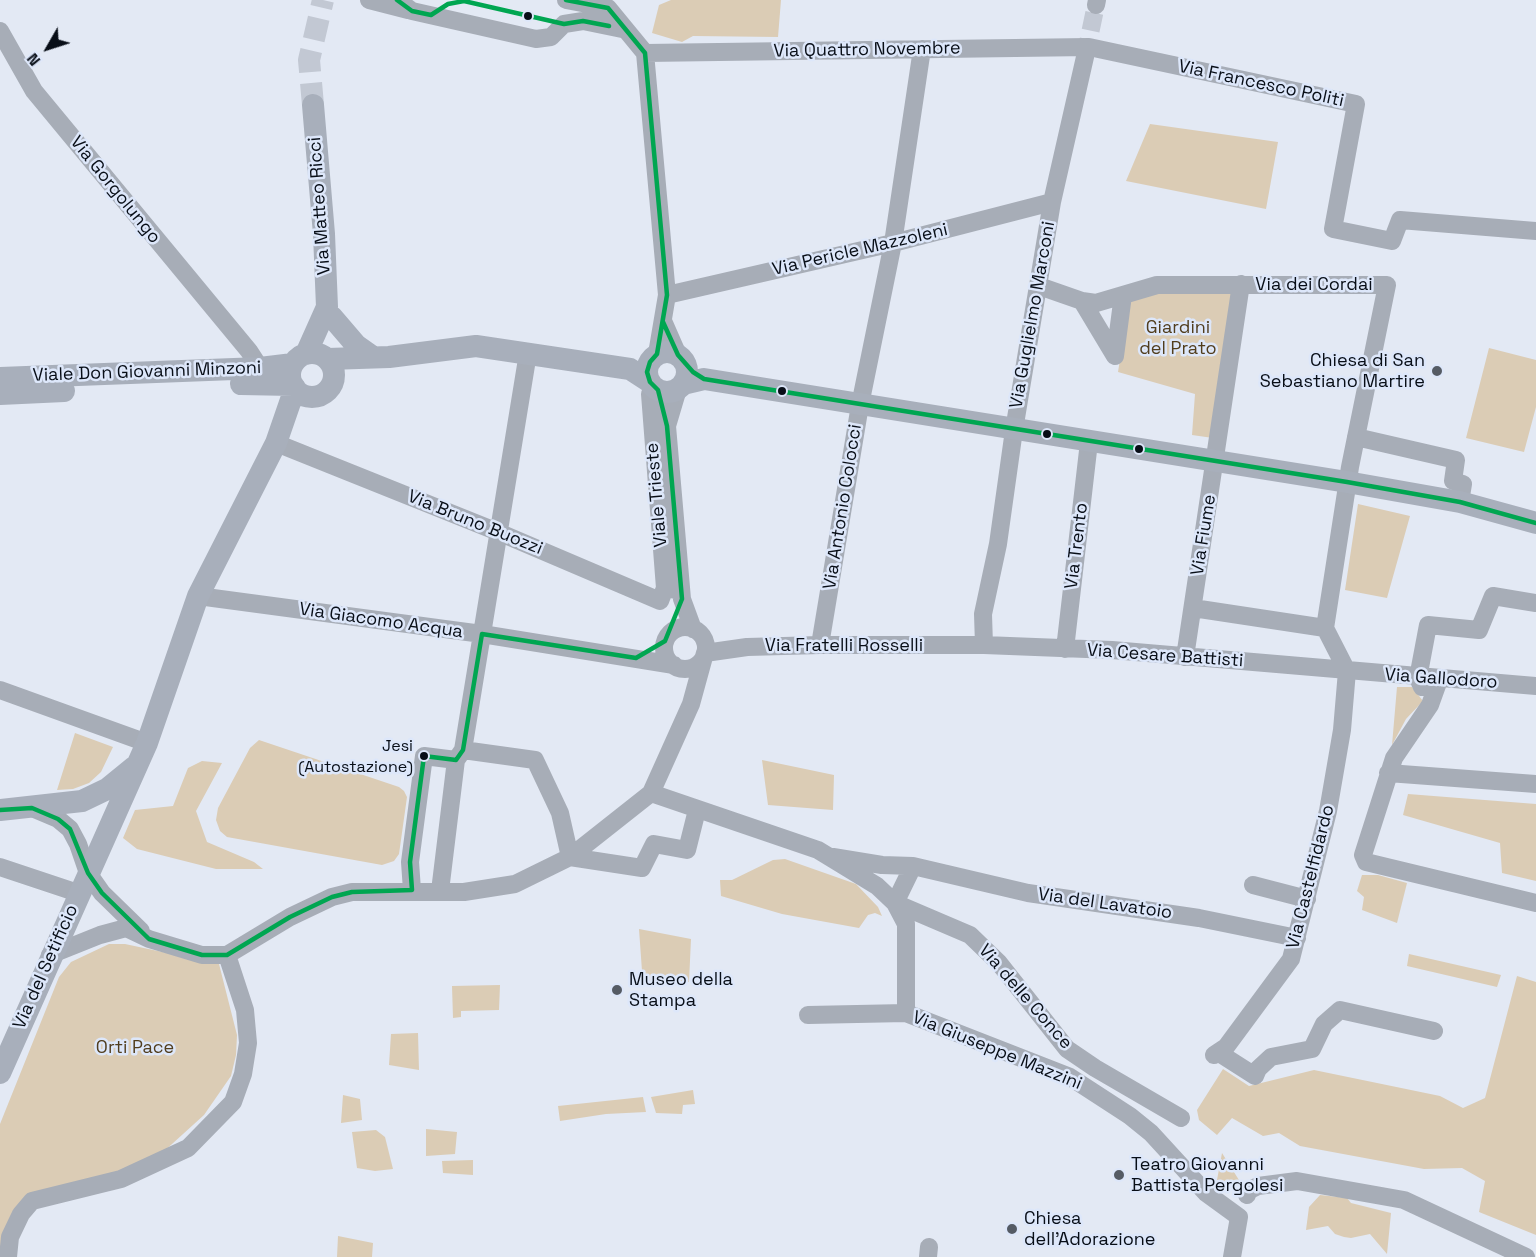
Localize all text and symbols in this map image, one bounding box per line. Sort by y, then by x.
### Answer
unlabelled marker [522,10,534,22]
north arrow [18,18,78,78]
street label: Via Quattro Novembre [773,38,961,62]
text: N [22,49,45,70]
street label: Via Francesco Politi [1176,56,1346,112]
street label: Via Gorgolungo [65,132,165,248]
street label: Via Matteo Ricci [304,136,336,276]
street label: Via Pericle Mazzoleni [770,219,950,281]
street label: Via Guglielmo Marconi [1006,220,1060,410]
street label: Via dei Cordai [1255,274,1373,296]
park label: Giardini del Prato [1139,317,1217,360]
place label: Chiesa di San Sebastiano Martire [1260,350,1425,392]
street label: Viale Don Giovanni Minzoni [32,357,262,387]
marker: Chiesa di San Sebastiano Martire [1430,364,1444,378]
unlabelled marker [776,385,788,397]
street label: Via Antonio Colocci [819,423,867,591]
unlabelled marker [1041,428,1053,440]
street label: Viale Trieste [642,442,672,548]
unlabelled marker [1133,443,1145,455]
street label: Via Bruno Buozzi [404,486,546,560]
street label: Via Fiume [1187,493,1221,577]
street label: Via Trento [1061,502,1093,590]
street label: Via Giacomo Acqua [298,599,464,643]
street label: Via Fratelli Rosselli [765,635,923,657]
street label: Via Cesare Battisti [1086,640,1244,672]
street label: Via Gallodoro [1384,664,1498,694]
place label: Jesi (Autostazione) [298,737,413,775]
marker: Jesi (Autostazione) [418,750,430,762]
street label: Via Castelfidardo [1283,803,1339,951]
street label: Via del Lavatoio [1036,884,1174,924]
street label: Via del Setificio [9,901,83,1033]
street label: Via delle Conce [974,940,1076,1054]
place label: Museo della Stampa [629,969,733,1012]
marker: Museo della Stampa [610,983,624,997]
street label: Via Giuseppe Mazzini [909,1007,1085,1095]
park label: Orti Pace [96,1037,174,1059]
place label: Teatro Giovanni Battista Pergolesi [1131,1154,1284,1196]
marker: Teatro Giovanni Battista Pergolesi [1112,1168,1126,1182]
place label: Chiesa dell'Adorazione [1024,1208,1156,1250]
marker: Chiesa dell'Adorazione [1005,1222,1019,1236]

